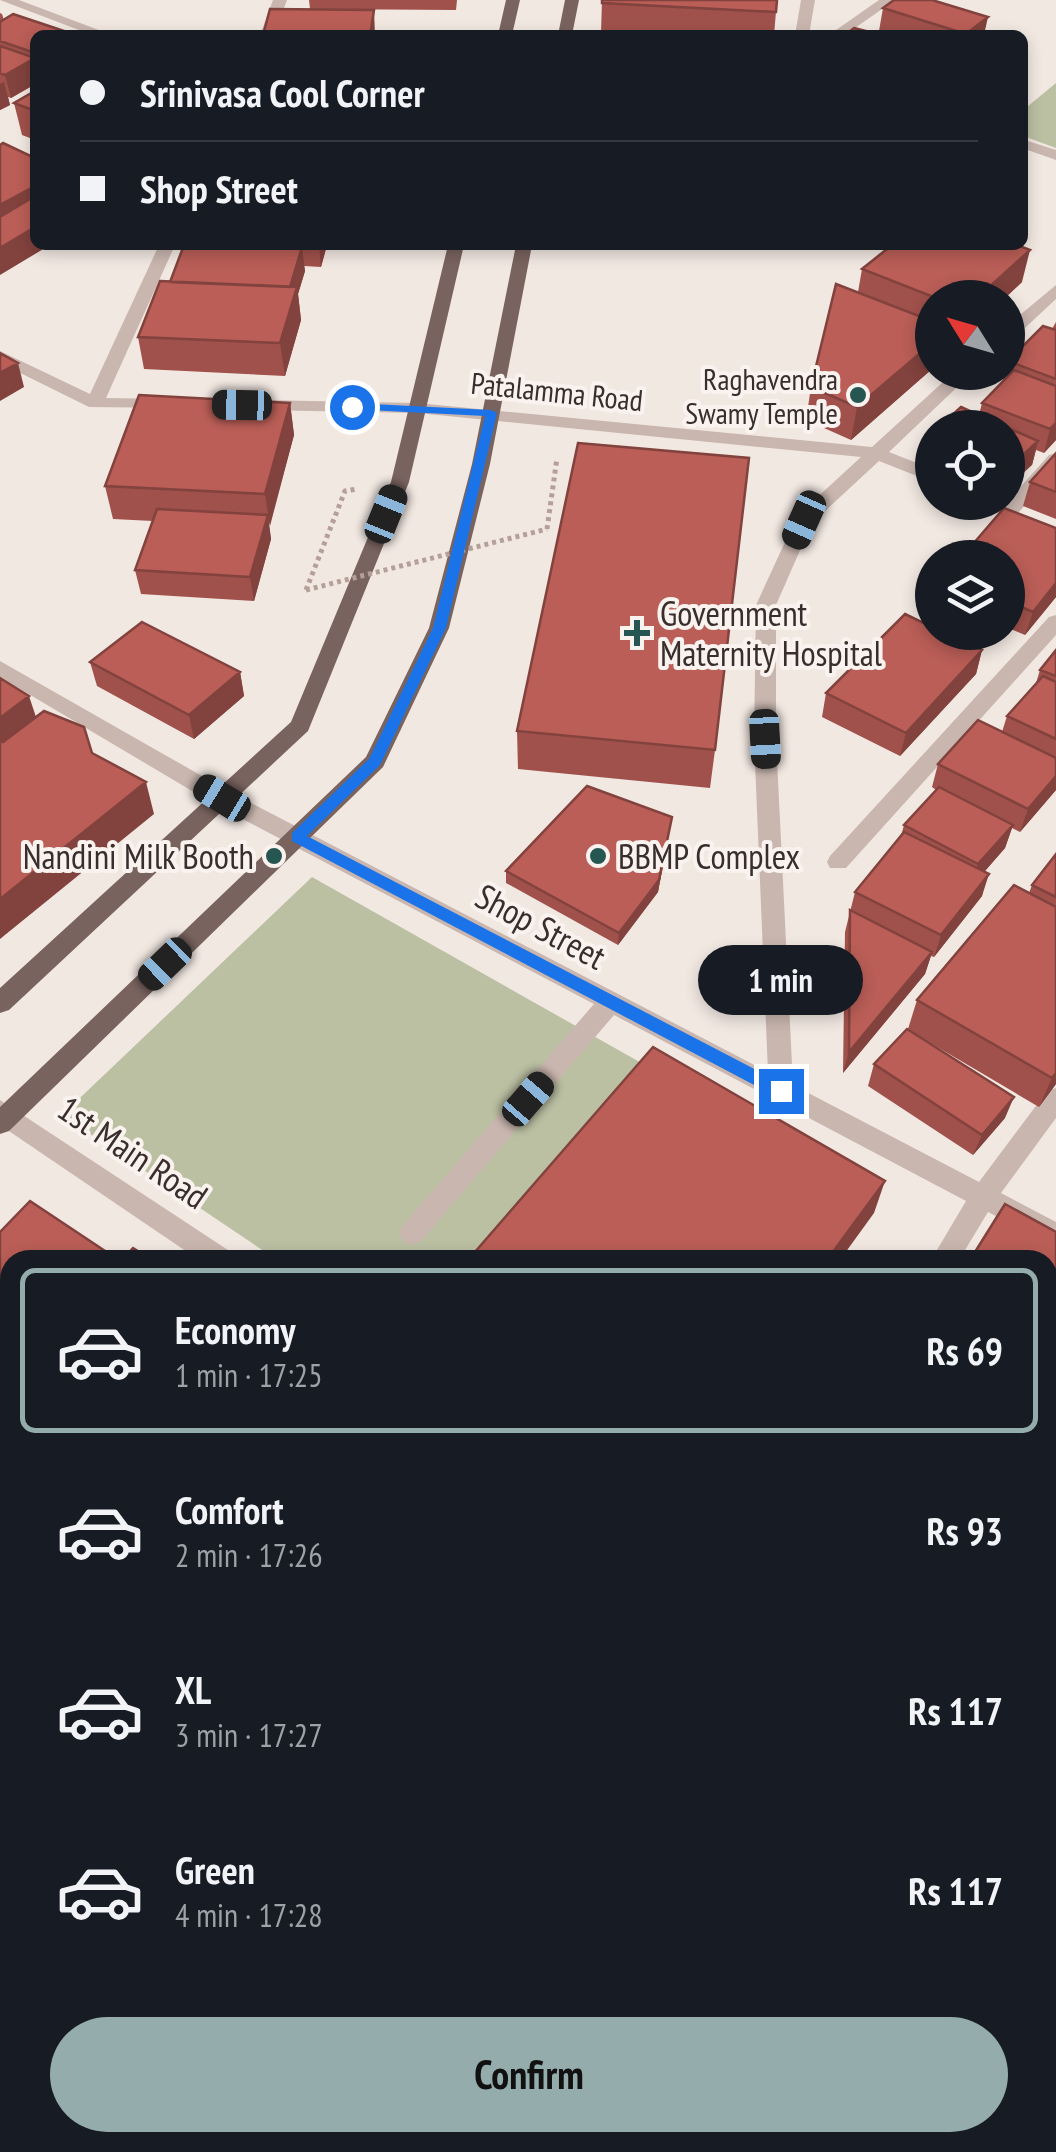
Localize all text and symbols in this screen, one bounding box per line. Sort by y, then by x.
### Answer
text: Srinivasa Cool Corner [140,68,425,117]
text: Shop Street [140,164,298,213]
north arrow [915,280,1025,390]
map controls [915,280,1025,650]
place label: Raghavendra Swamy Temple [685,359,838,432]
street label: Patalamma Road [469,363,645,419]
marker: Raghavendra Swamy Temple [847,384,869,406]
route start [330,385,375,430]
car [212,389,272,421]
button: locate [915,410,1025,520]
car [361,481,411,547]
car [778,486,830,554]
button: layers [915,540,1025,650]
place label: Government Maternity Hospital [660,590,882,676]
marker: Government Maternity Hospital [624,620,650,646]
car [748,708,782,770]
car [189,770,255,826]
place label: Nandini Milk Booth [23,833,254,879]
place label: BBMP Complex [618,833,800,879]
marker: Nandini Milk Booth [263,845,285,867]
marker: BBMP Complex [587,845,609,867]
street label: Shop Street [468,873,614,979]
car [133,932,197,996]
callout: 1 min [698,946,864,1016]
text: 1 min [748,959,813,1001]
car [497,1067,559,1131]
route end [759,1069,804,1114]
street label: 1st Main Road [49,1085,217,1219]
text: Economy [175,1305,295,1354]
icon: car [55,1306,145,1396]
text: Rs 69 [926,1326,1003,1375]
text: 1 min · 17:25 [175,1354,323,1396]
text: Comfort [175,1485,284,1534]
icon: car [55,1486,145,1576]
text: Rs 93 [926,1506,1003,1555]
text: 2 min · 17:26 [175,1534,323,1576]
text: XL [175,1665,211,1714]
icon: car [55,1666,145,1756]
text: Rs 117 [908,1686,1003,1735]
text: 3 min · 17:27 [175,1714,323,1756]
text: Green [175,1845,255,1894]
icon: car [55,1846,145,1936]
text: Rs 117 [908,1866,1003,1915]
text: 4 min · 17:28 [175,1894,323,1936]
button: Confirm [50,2017,1008,2132]

